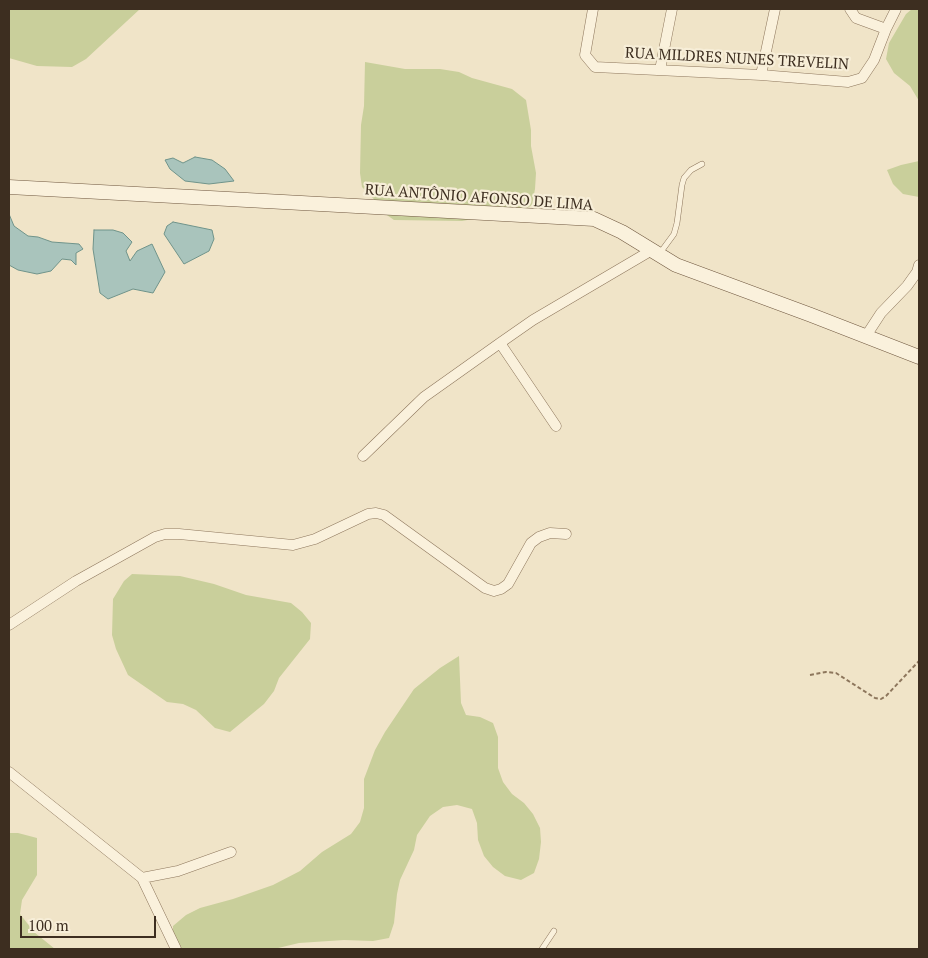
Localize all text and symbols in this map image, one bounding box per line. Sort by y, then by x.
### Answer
street label: RUA MILDRES NUNES TREVELIN [625,44,849,74]
street label: RUA ANTÔNIO AFONSO DE LIMA [364,181,594,215]
scale bar [22,906,159,938]
text: 100 m [28,915,69,935]

